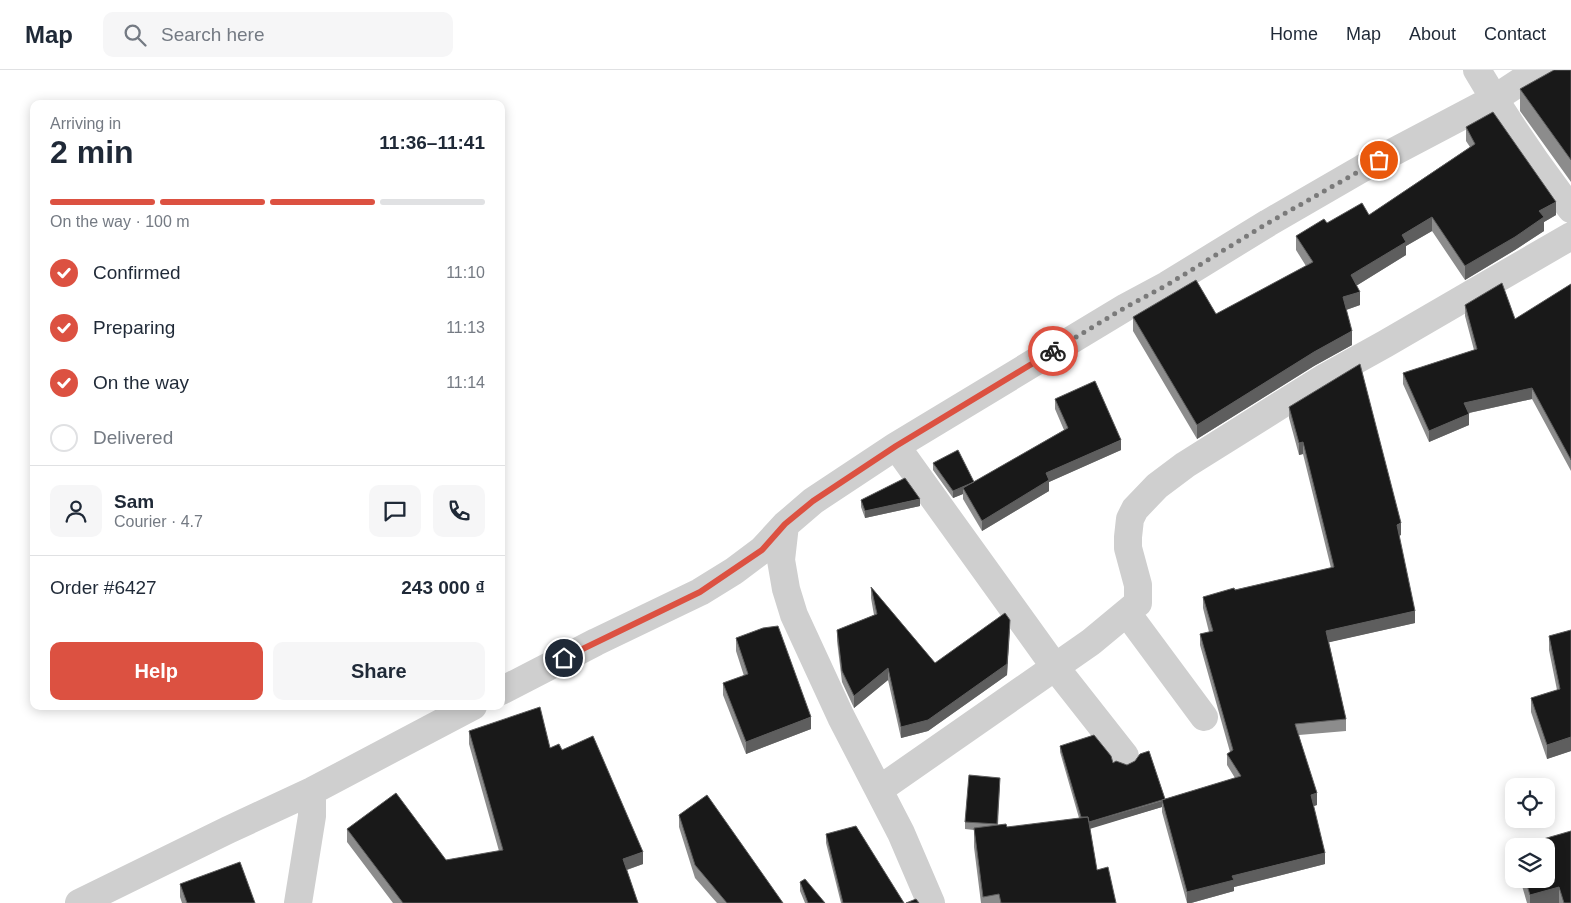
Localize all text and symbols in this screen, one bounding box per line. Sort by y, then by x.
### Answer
search box [103,12,453,57]
text: Map [25,21,73,48]
icon: search [121,21,149,49]
text: Search here [161,24,265,45]
text: Home [1270,24,1318,44]
text: Map [1346,24,1381,44]
text: About [1409,24,1456,44]
text: Contact [1484,24,1546,44]
text: Arriving in [50,115,121,132]
text: 11:36–11:41 [379,132,485,153]
text: 2 min [50,134,134,170]
pin [1358,139,1400,181]
icon: bag [1365,146,1393,174]
text: On the way · 100 m [50,213,190,230]
icon: check [50,259,78,287]
text: Confirmed [93,262,181,283]
text: 11:10 [446,264,485,281]
icon: check [50,314,78,342]
text: Preparing [93,317,175,338]
text: 11:13 [446,319,485,336]
courier [1028,326,1078,376]
icon: bike [1039,337,1067,365]
icon: check [50,369,78,397]
text: On the way [93,372,189,393]
text: 11:14 [446,374,485,391]
text: Delivered [93,427,173,448]
button: person [50,485,102,537]
button: chat [369,485,421,537]
button: phone [433,485,485,537]
text: Sam [114,491,154,512]
text: Courier · 4.7 [114,513,203,530]
text: Order #6427 [50,577,157,598]
text: 243 000 ₫ [401,577,485,598]
pin [543,637,585,679]
button: Help [50,642,263,700]
button: Share [273,642,485,700]
icon: home [550,644,578,672]
map controls [1505,778,1555,888]
button: locate [1505,778,1555,828]
button: layers [1505,838,1555,888]

